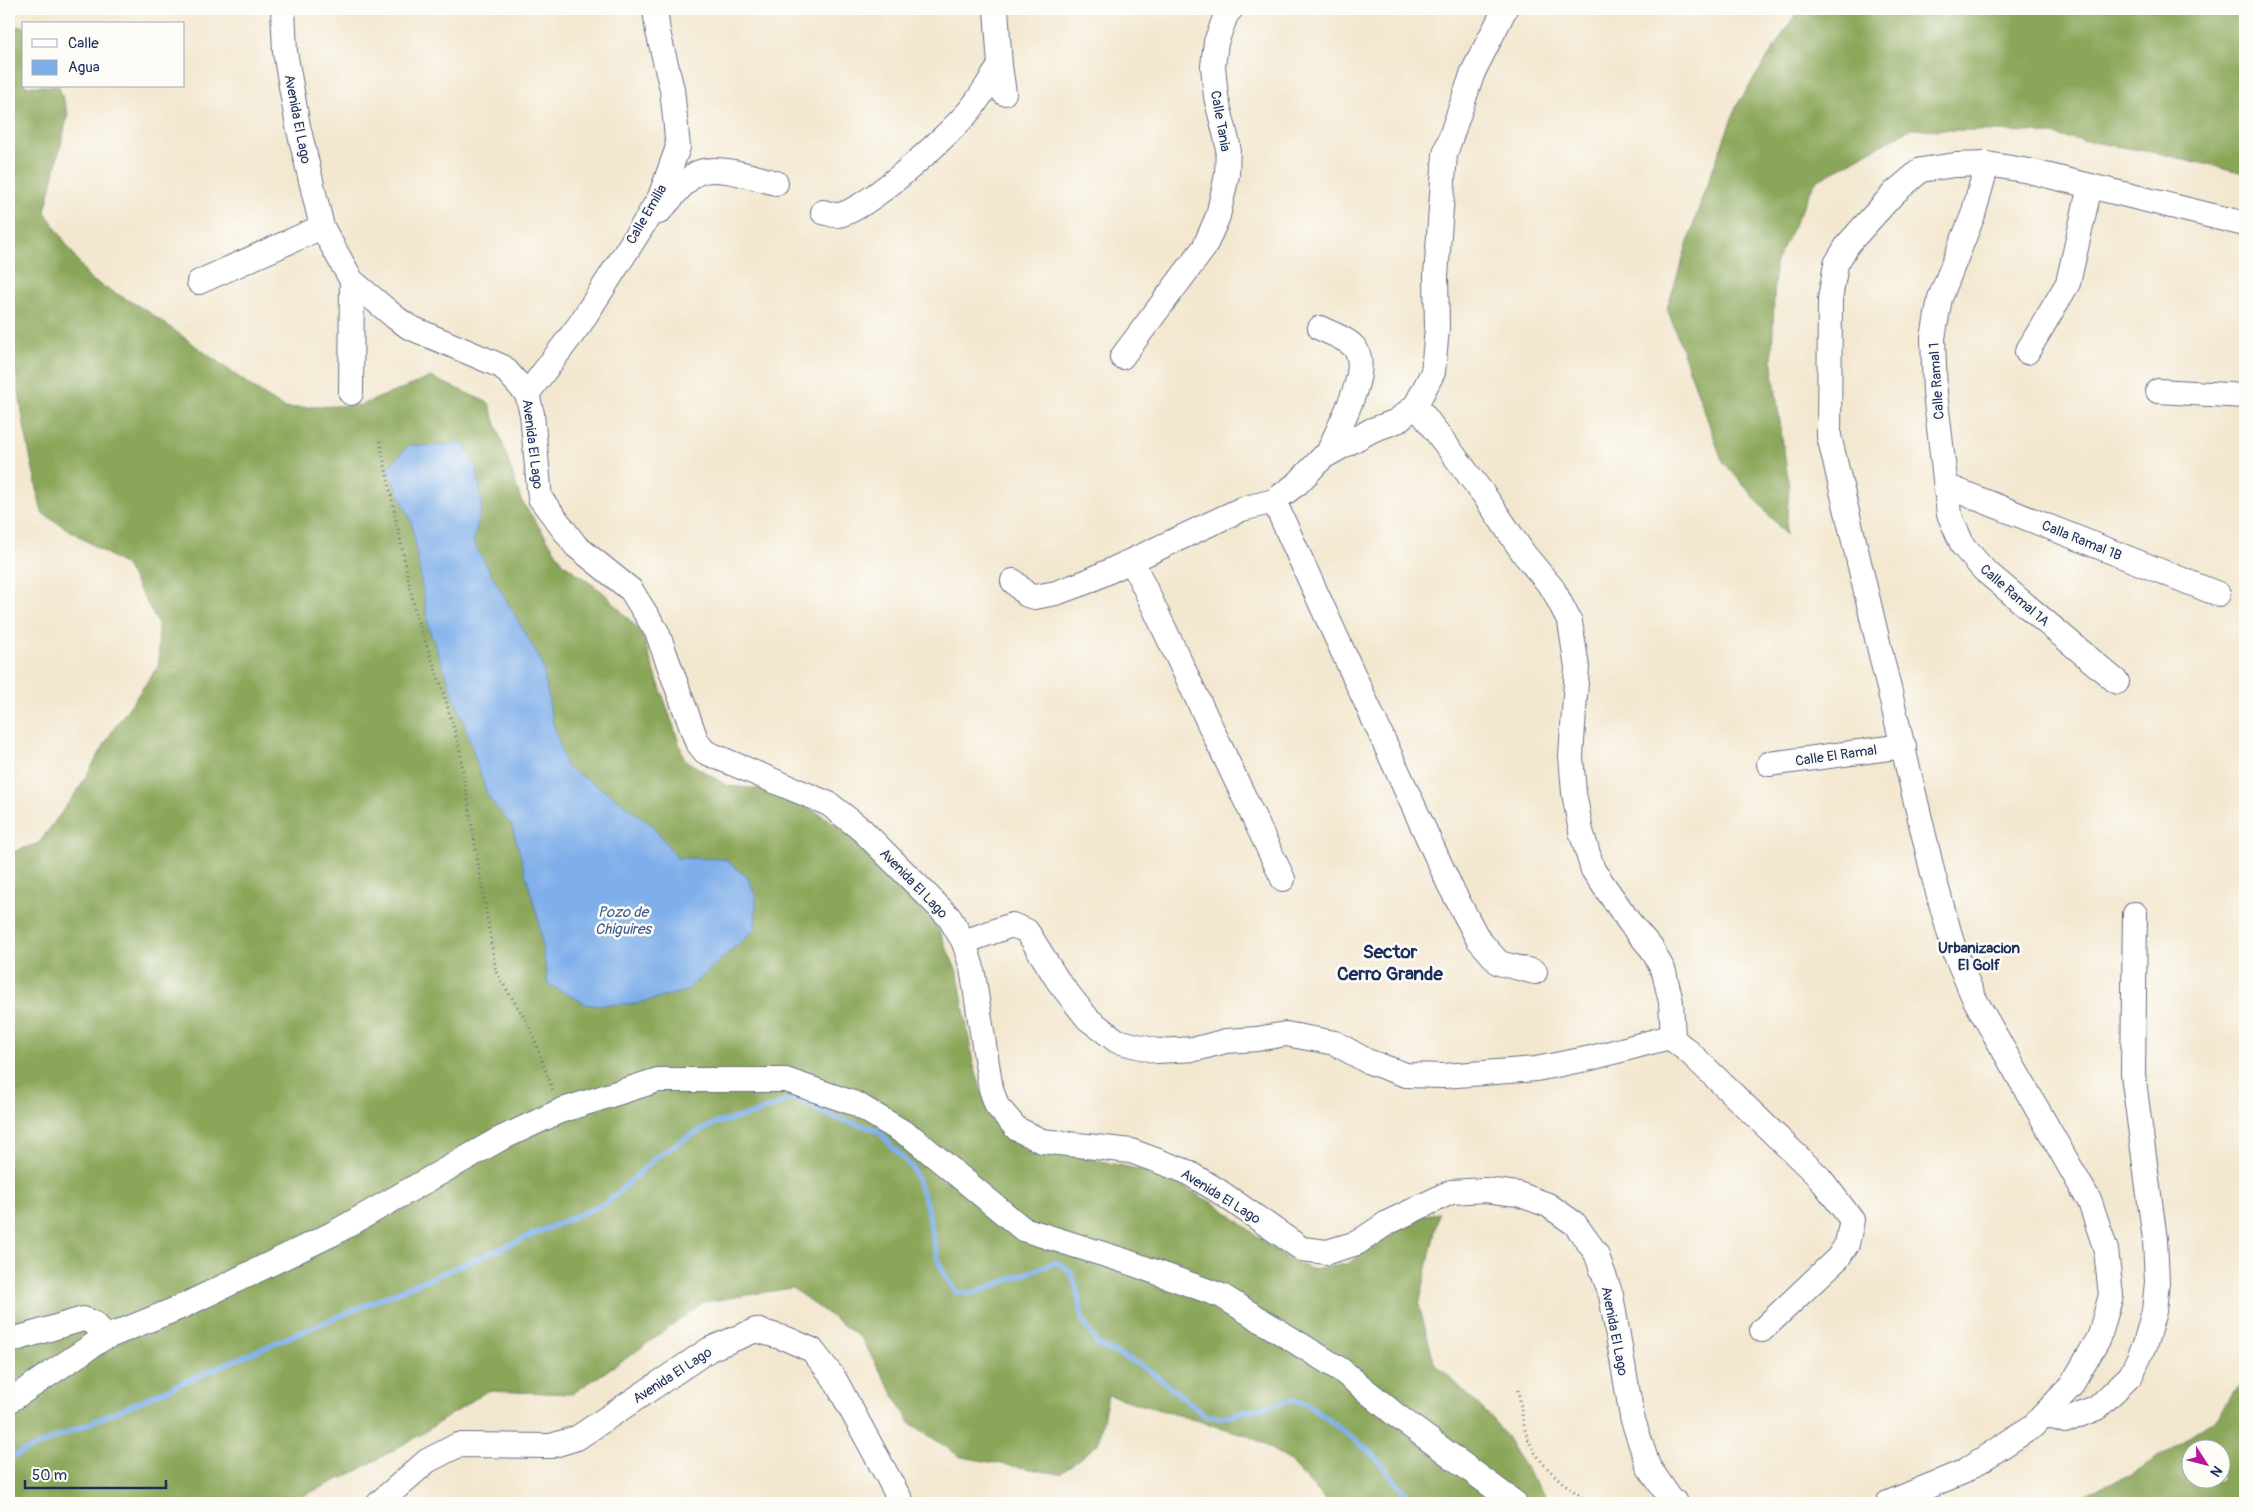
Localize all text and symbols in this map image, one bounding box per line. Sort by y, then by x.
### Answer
legend [22,22,185,88]
text: Calle [68,34,99,53]
text: Agua [68,58,100,77]
street label: Avenida El Lago [281,73,315,166]
street label: Calle Tania [1207,89,1234,153]
street label: Calle Emilia [622,181,670,247]
street label: Calle Ramal 1 [1925,342,1948,420]
street label: Avenida El Lago [519,398,547,491]
street label: Calla Ramal 1B [2039,517,2124,564]
street label: Calle Ramal 1A [1977,561,2053,630]
street label: Calle El Ramal [1794,741,1878,770]
street label: Avenida El Lago [876,845,952,922]
water label: Pozo de Chiguires [595,903,653,939]
district label: Urbanizacion El Golf [1938,939,2020,975]
district label: Sector Cerro Grande [1337,940,1444,986]
street label: Avenida El Lago [1178,1165,1264,1228]
street label: Avenida El Lago [1598,1285,1632,1378]
street label: Avenida El Lago [630,1343,715,1407]
north arrow [2182,1440,2232,1490]
scale bar [25,1457,166,1489]
text: N [2206,1463,2226,1480]
text: 50 m [32,1466,67,1485]

